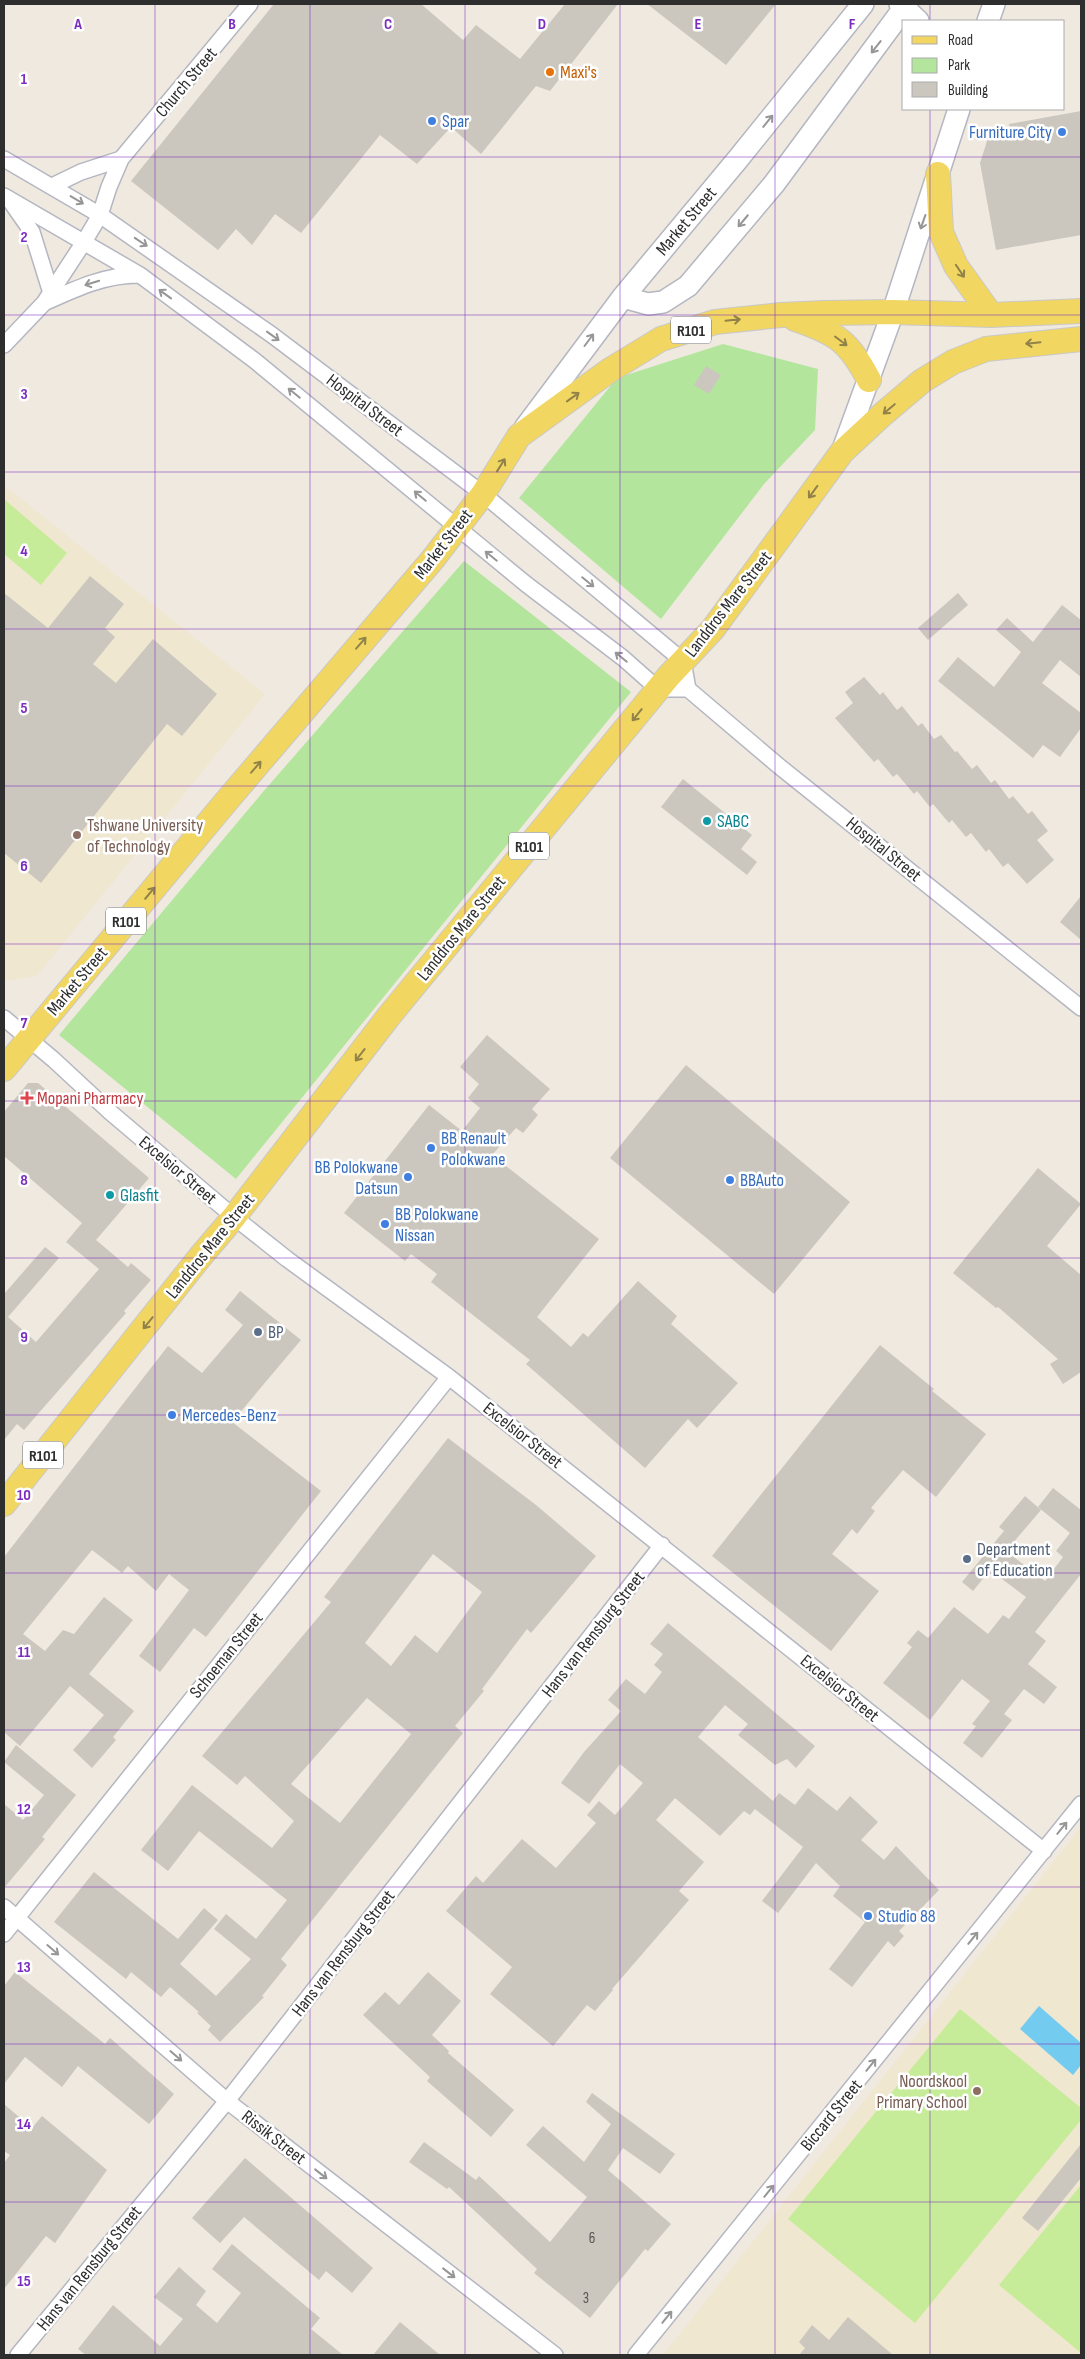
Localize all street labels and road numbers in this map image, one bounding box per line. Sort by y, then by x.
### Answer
street label: Church Street [151,43,222,121]
street label: Market Street [652,182,721,260]
road number: R101 [671,316,711,344]
street label: Hospital Street [322,370,408,441]
street label: Market Street [410,505,477,583]
street label: Landdros Mare Street [681,547,777,661]
street label: Hospital Street [842,813,926,886]
road number: R101 [509,832,549,859]
street label: Landdros Mare Street [413,871,510,985]
road number: R101 [106,908,146,934]
street label: Market Street [43,942,112,1020]
street label: Excelsior Street [135,1132,221,1209]
street label: Landdros Mare Street [162,1189,259,1303]
street label: Excelsior Street [479,1398,567,1473]
road number: R101 [23,1442,63,1468]
street label: Hans van Rensburg Street [538,1567,650,1702]
street label: Schoeman Street [185,1608,268,1702]
street label: Excelsior Street [796,1650,884,1727]
street label: Hans van Rensburg Street [288,1886,400,2021]
street label: Biccard Street [796,2075,867,2155]
street label: Rissik Street [237,2106,310,2169]
street label: Hans van Rensburg Street [33,2201,146,2335]

